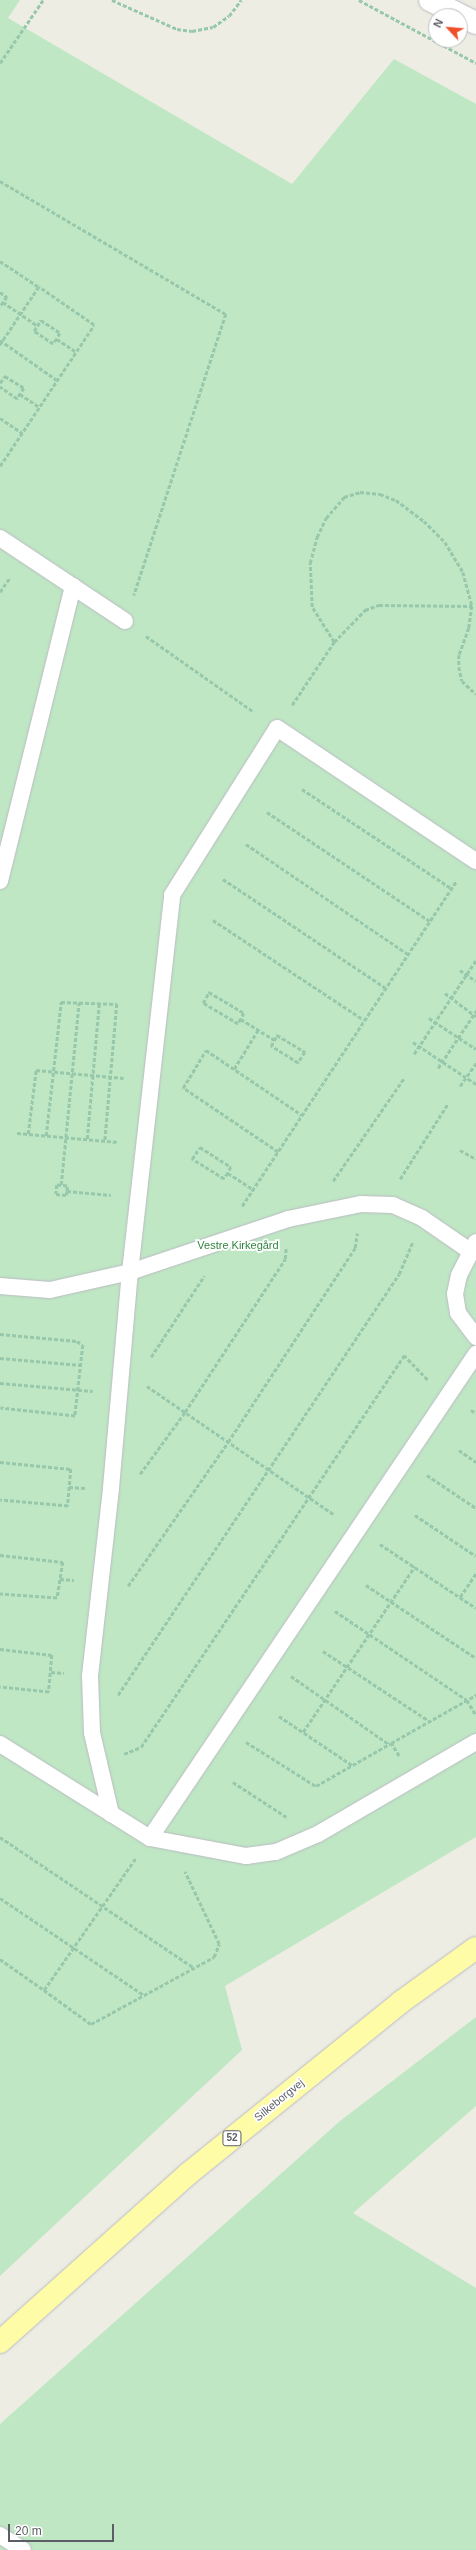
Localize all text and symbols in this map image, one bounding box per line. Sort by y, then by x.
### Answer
north arrow [428,8,468,48]
text: N [431,17,445,29]
park label: Vestre Kirkegård [197,1238,279,1252]
street label: Silkeborgvej [252,2076,306,2124]
road number: 52 [222,2130,242,2146]
scale bar [10,2516,116,2542]
text: 20 m [15,2524,42,2538]

